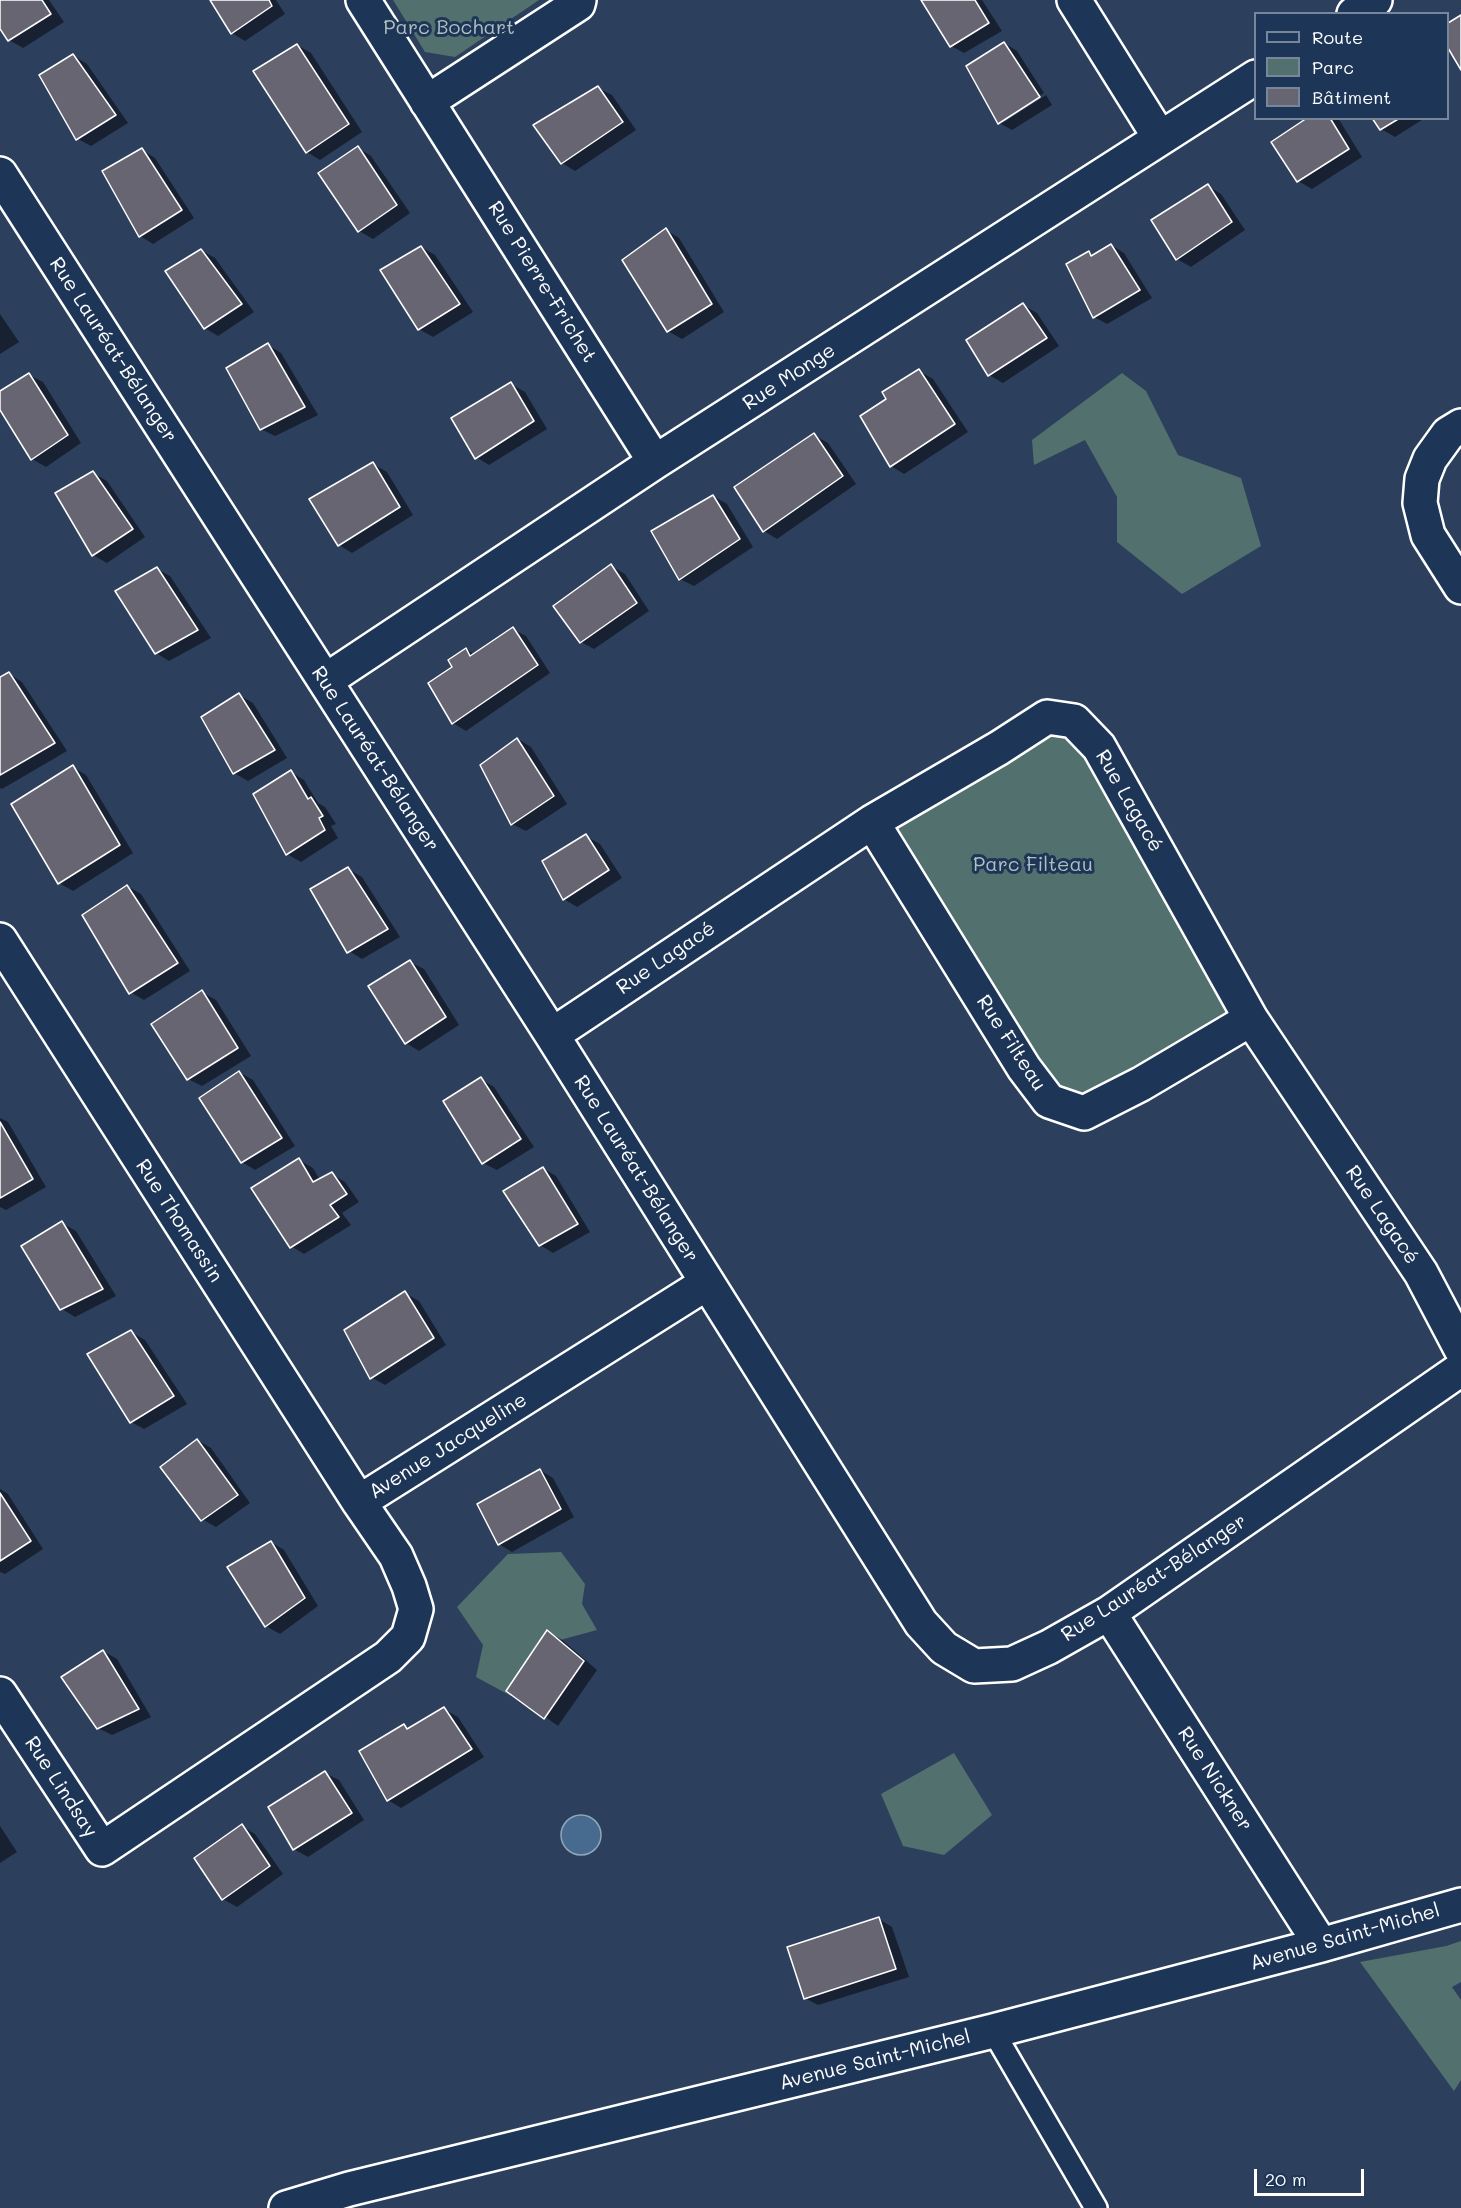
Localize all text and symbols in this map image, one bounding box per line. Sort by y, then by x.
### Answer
legend [1254,12,1449,120]
park label: Parc Bochart [383,16,515,40]
text: Route [1312,25,1363,49]
text: Parc [1312,55,1354,79]
text: Bâtiment [1312,85,1391,109]
street label: Rue Pierre-Frichet [483,197,601,367]
street label: Rue Lauréat-Bélanger [44,253,182,447]
street label: Rue Monge [738,338,840,416]
street label: Rue Lauréat-Bélanger [306,662,444,856]
street label: Rue Lagacé [1090,746,1168,856]
park label: Parc Filteau [973,853,1093,877]
street label: Rue Lagacé [612,916,720,1000]
street label: Rue Filteau [971,991,1051,1095]
street label: Rue Lauréat-Bélanger [569,1071,703,1267]
street label: Rue Thomassin [130,1155,228,1287]
street label: Rue Lagacé [1340,1161,1424,1269]
street label: Avenue Jacqueline [365,1388,531,1504]
street label: Rue Lauréat-Bélanger [1057,1509,1251,1647]
street label: Rue Nickner [1172,1722,1258,1836]
street label: Rue Lindsay [19,1732,103,1842]
street label: Avenue Saint-Michel [1247,1898,1443,1976]
street label: Avenue Saint-Michel [777,2025,973,2095]
scale bar [1257,2157,1366,2195]
text: 20 m [1265,2167,1306,2191]

